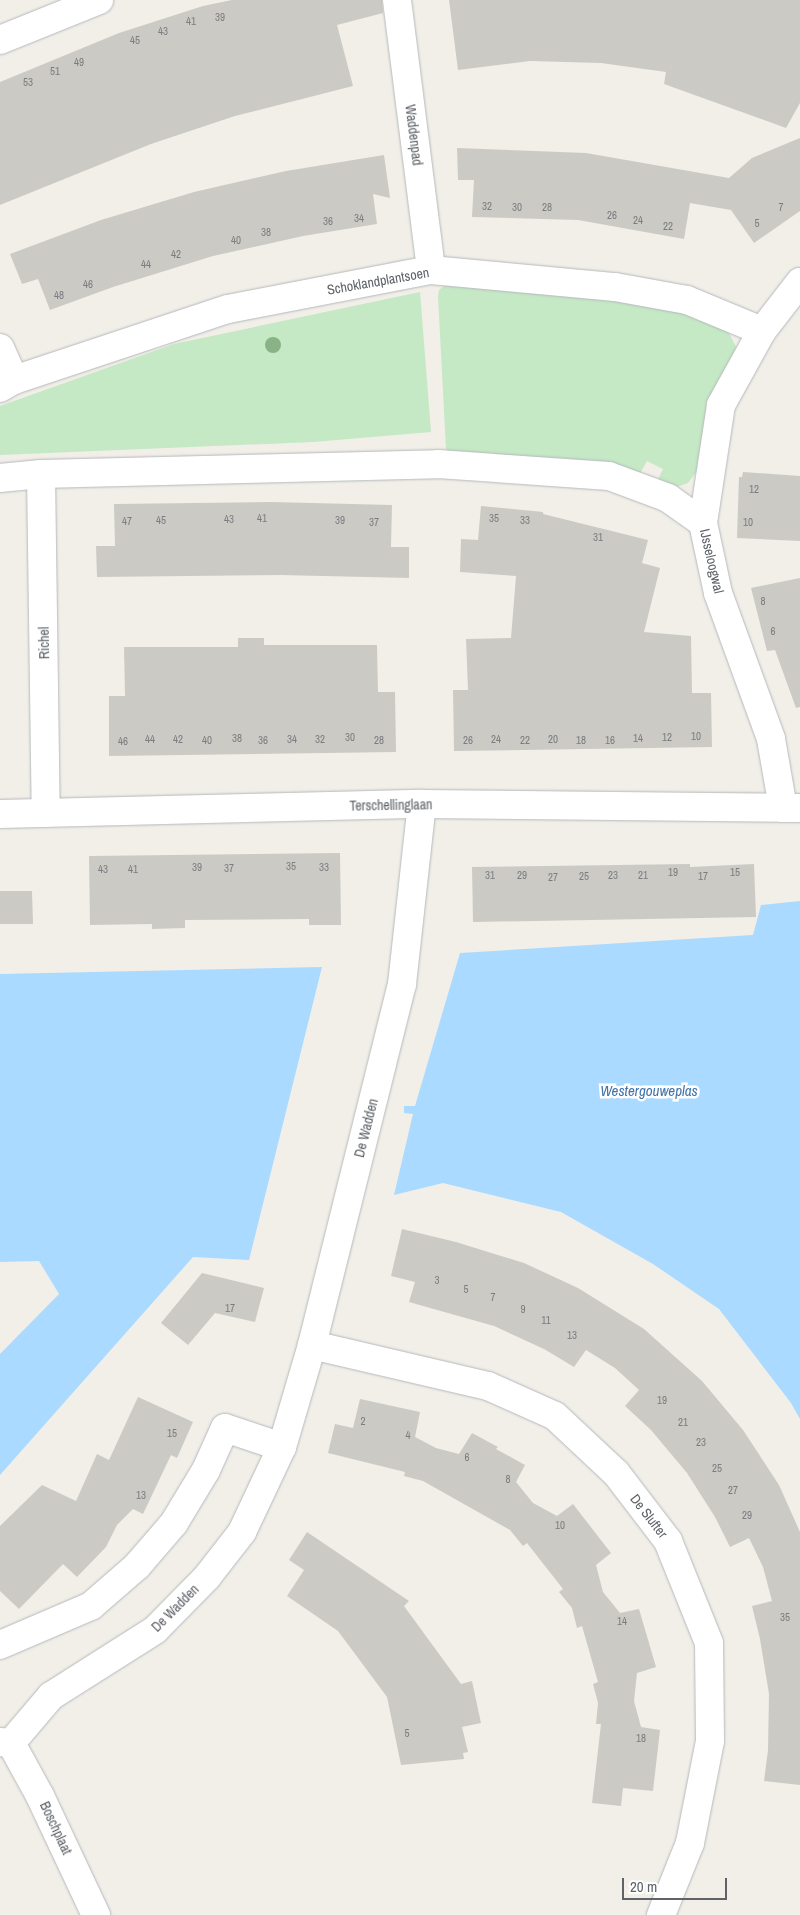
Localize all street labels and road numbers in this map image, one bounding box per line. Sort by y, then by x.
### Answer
street label: Waddenpad [402,103,426,167]
street label: Schoklandplantsoen [326,264,430,298]
street label: IJsseloogwal [696,527,728,595]
street label: Richel [35,627,53,659]
street label: Terschellinglaan [349,796,433,814]
street label: De Wadden [351,1097,381,1159]
street label: De Slufter [627,1491,671,1541]
street label: De Wadden [148,1581,202,1635]
street label: Boschplaat [36,1799,76,1857]

